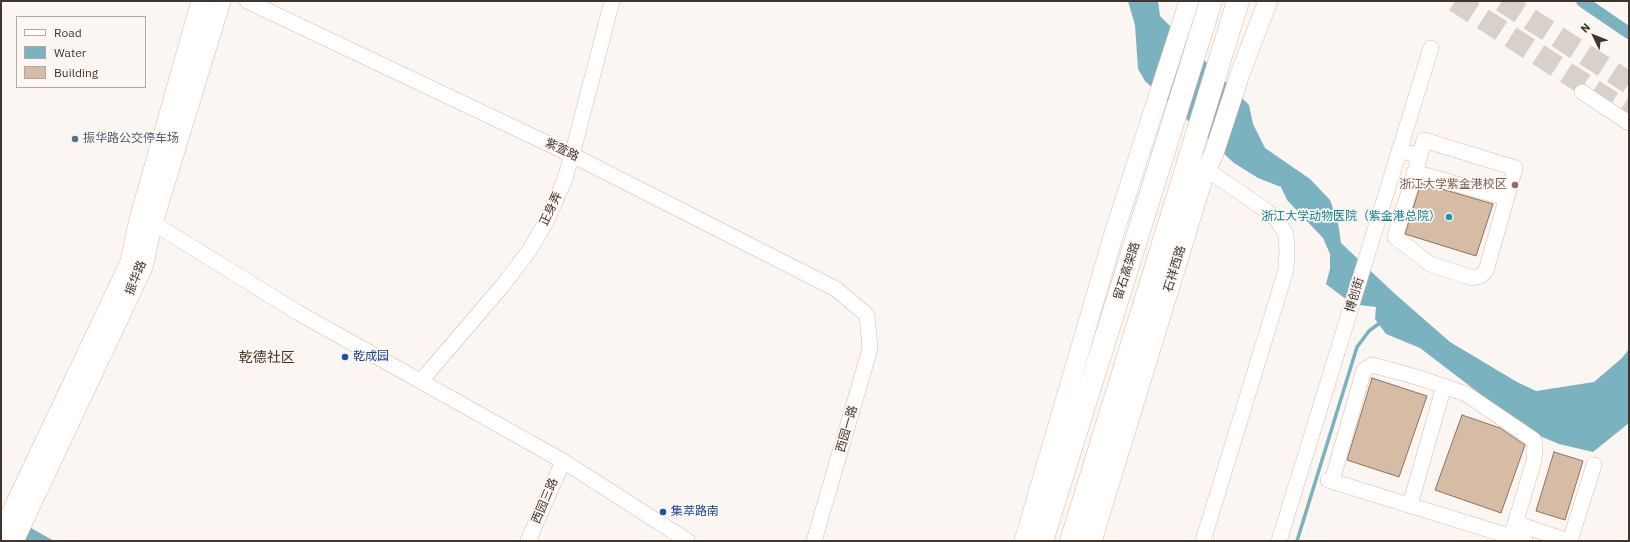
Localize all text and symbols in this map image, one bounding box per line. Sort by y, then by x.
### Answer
legend [16,16,146,88]
north arrow [1574,16,1614,56]
text: N [1577,20,1593,36]
text: Road [54,25,82,40]
text: Water [54,45,86,60]
text: Building [54,65,98,80]
place label: 振华路公交停车场 [83,132,179,146]
marker: 振华路公交停车场 [70,134,80,144]
street label: 紫萱路 [543,136,581,164]
place label: 浙江大学紫金港校区 [1399,178,1507,192]
marker: 浙江大学紫金港校区 [1510,180,1520,190]
street label: 正身弄 [537,190,565,228]
place label: 浙江大学动物医院（紫金港总院） [1261,210,1441,224]
marker: 浙江大学动物医院（紫金港总院） [1444,212,1454,222]
street label: 留石高架路 [1111,240,1143,302]
street label: 石祥西路 [1161,244,1189,294]
street label: 振华路 [123,259,149,297]
street label: 博创街 [1343,276,1367,314]
district label: 乾德社区 [239,350,295,366]
place label: 乾成园 [353,350,389,364]
marker: 乾成园 [340,352,350,362]
street label: 西园一路 [833,404,861,454]
street label: 西园三路 [529,476,561,526]
place label: 集萃路南 [671,505,719,519]
marker: 集萃路南 [658,507,668,517]

